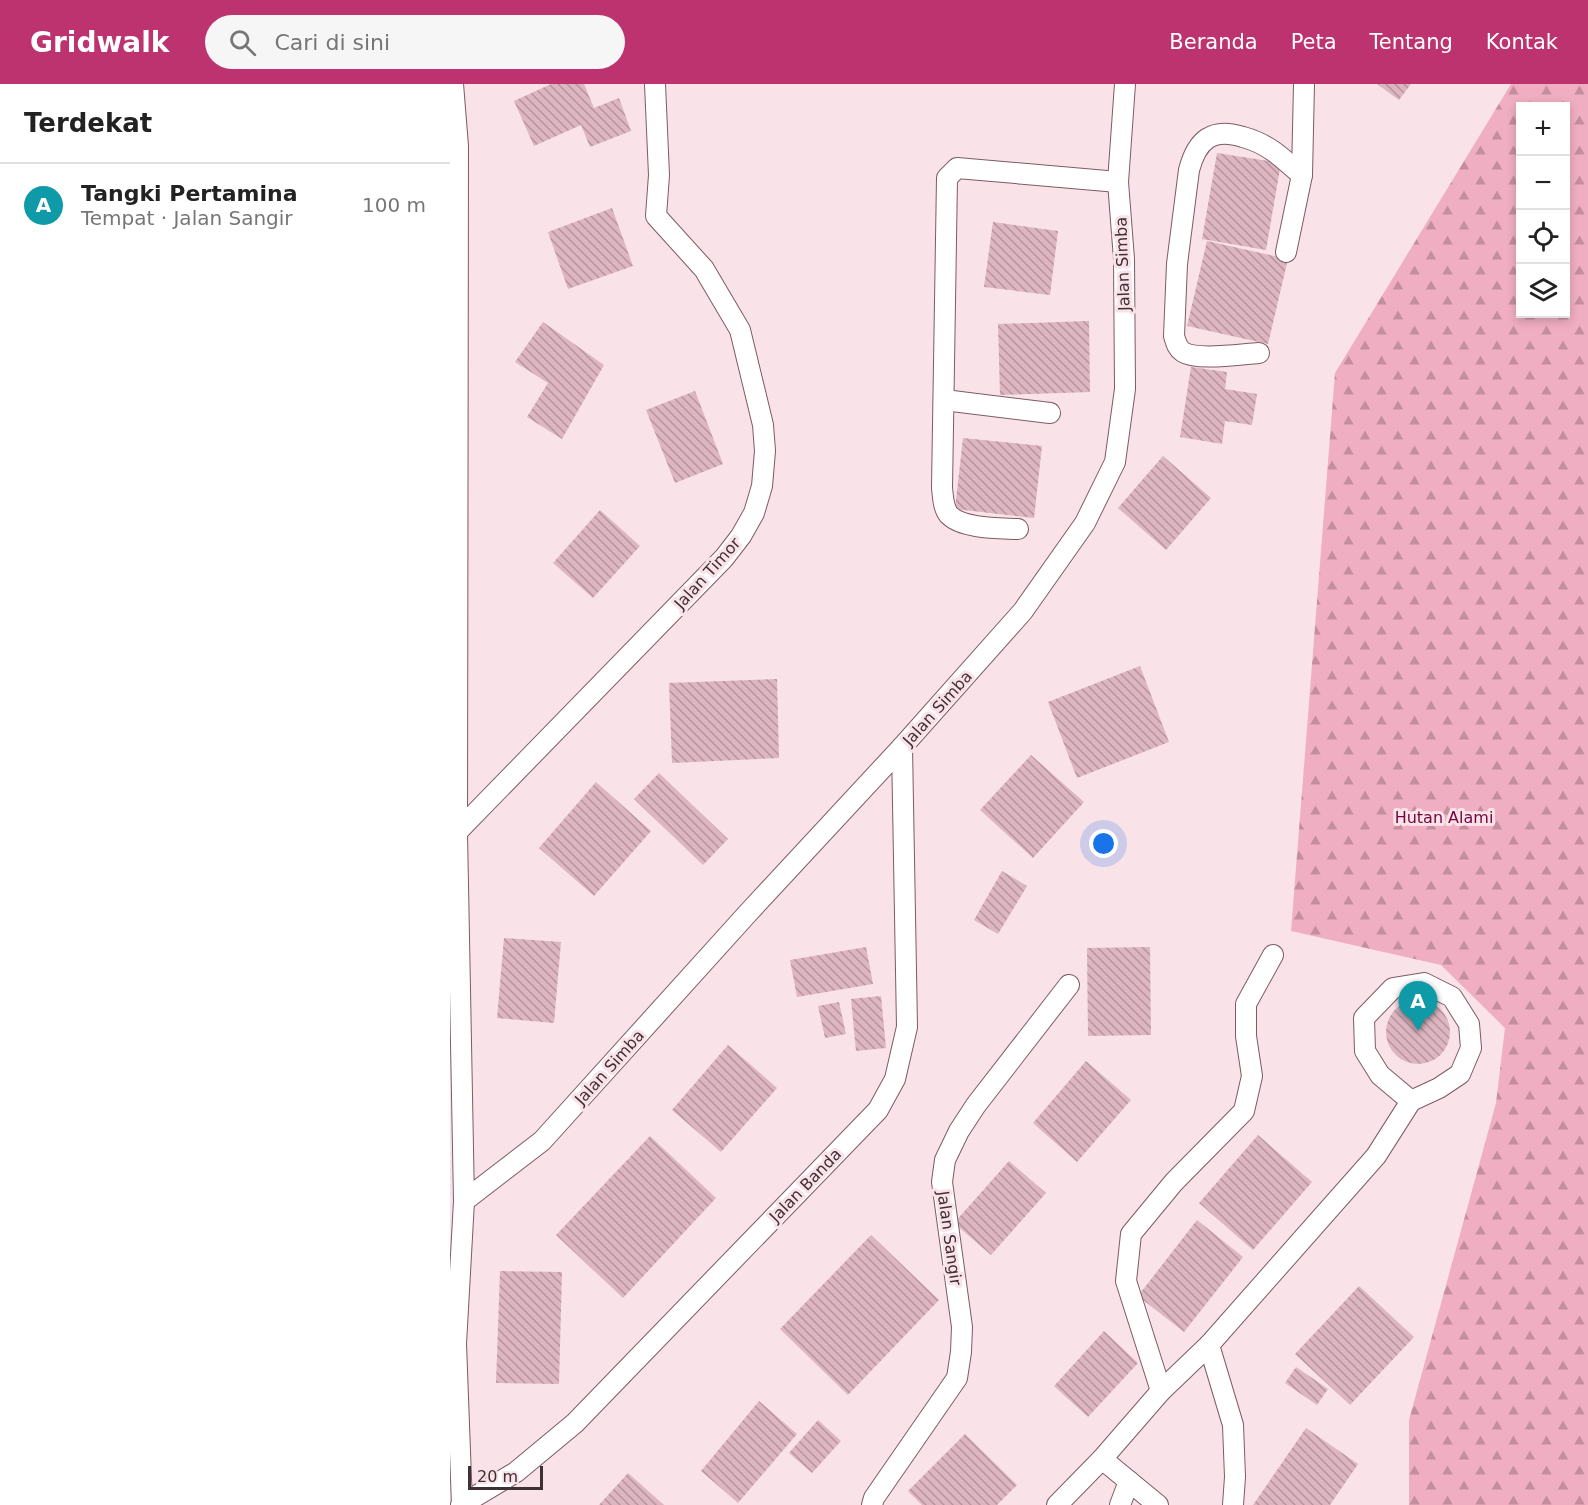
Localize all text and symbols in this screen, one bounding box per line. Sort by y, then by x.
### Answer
search box [205,15,625,69]
text: Gridwalk [30,26,169,59]
icon: search [226,26,259,59]
text: Cari di sini [274,30,390,55]
text: Beranda [1169,30,1258,54]
text: Peta [1291,30,1337,54]
text: Tentang [1370,30,1453,54]
text: Kontak [1486,30,1558,54]
map controls [1516,102,1570,318]
button: + [1516,102,1570,156]
text: Terdekat [24,108,152,138]
button: − [1516,156,1570,210]
text: Tangki Pertamina [81,181,298,206]
text: A [36,193,51,217]
text: 100 m [362,193,426,217]
text: Tempat · Jalan Sangir [81,206,293,230]
button: locate [1516,210,1570,264]
street label: Jalan Simba [1111,217,1134,312]
button: layers [1516,264,1570,318]
street label: Jalan Timor [670,533,745,614]
street label: Jalan Simba [898,667,976,750]
park label: Hutan Alami [1395,808,1493,827]
your location [1089,829,1118,858]
pin: A [1398,982,1438,1031]
street label: Jalan Simba [570,1026,648,1109]
street label: Jalan Banda [765,1145,845,1227]
street label: Jalan Sangir [933,1189,966,1287]
scale bar [468,1463,543,1490]
text: 20 m [477,1467,518,1486]

